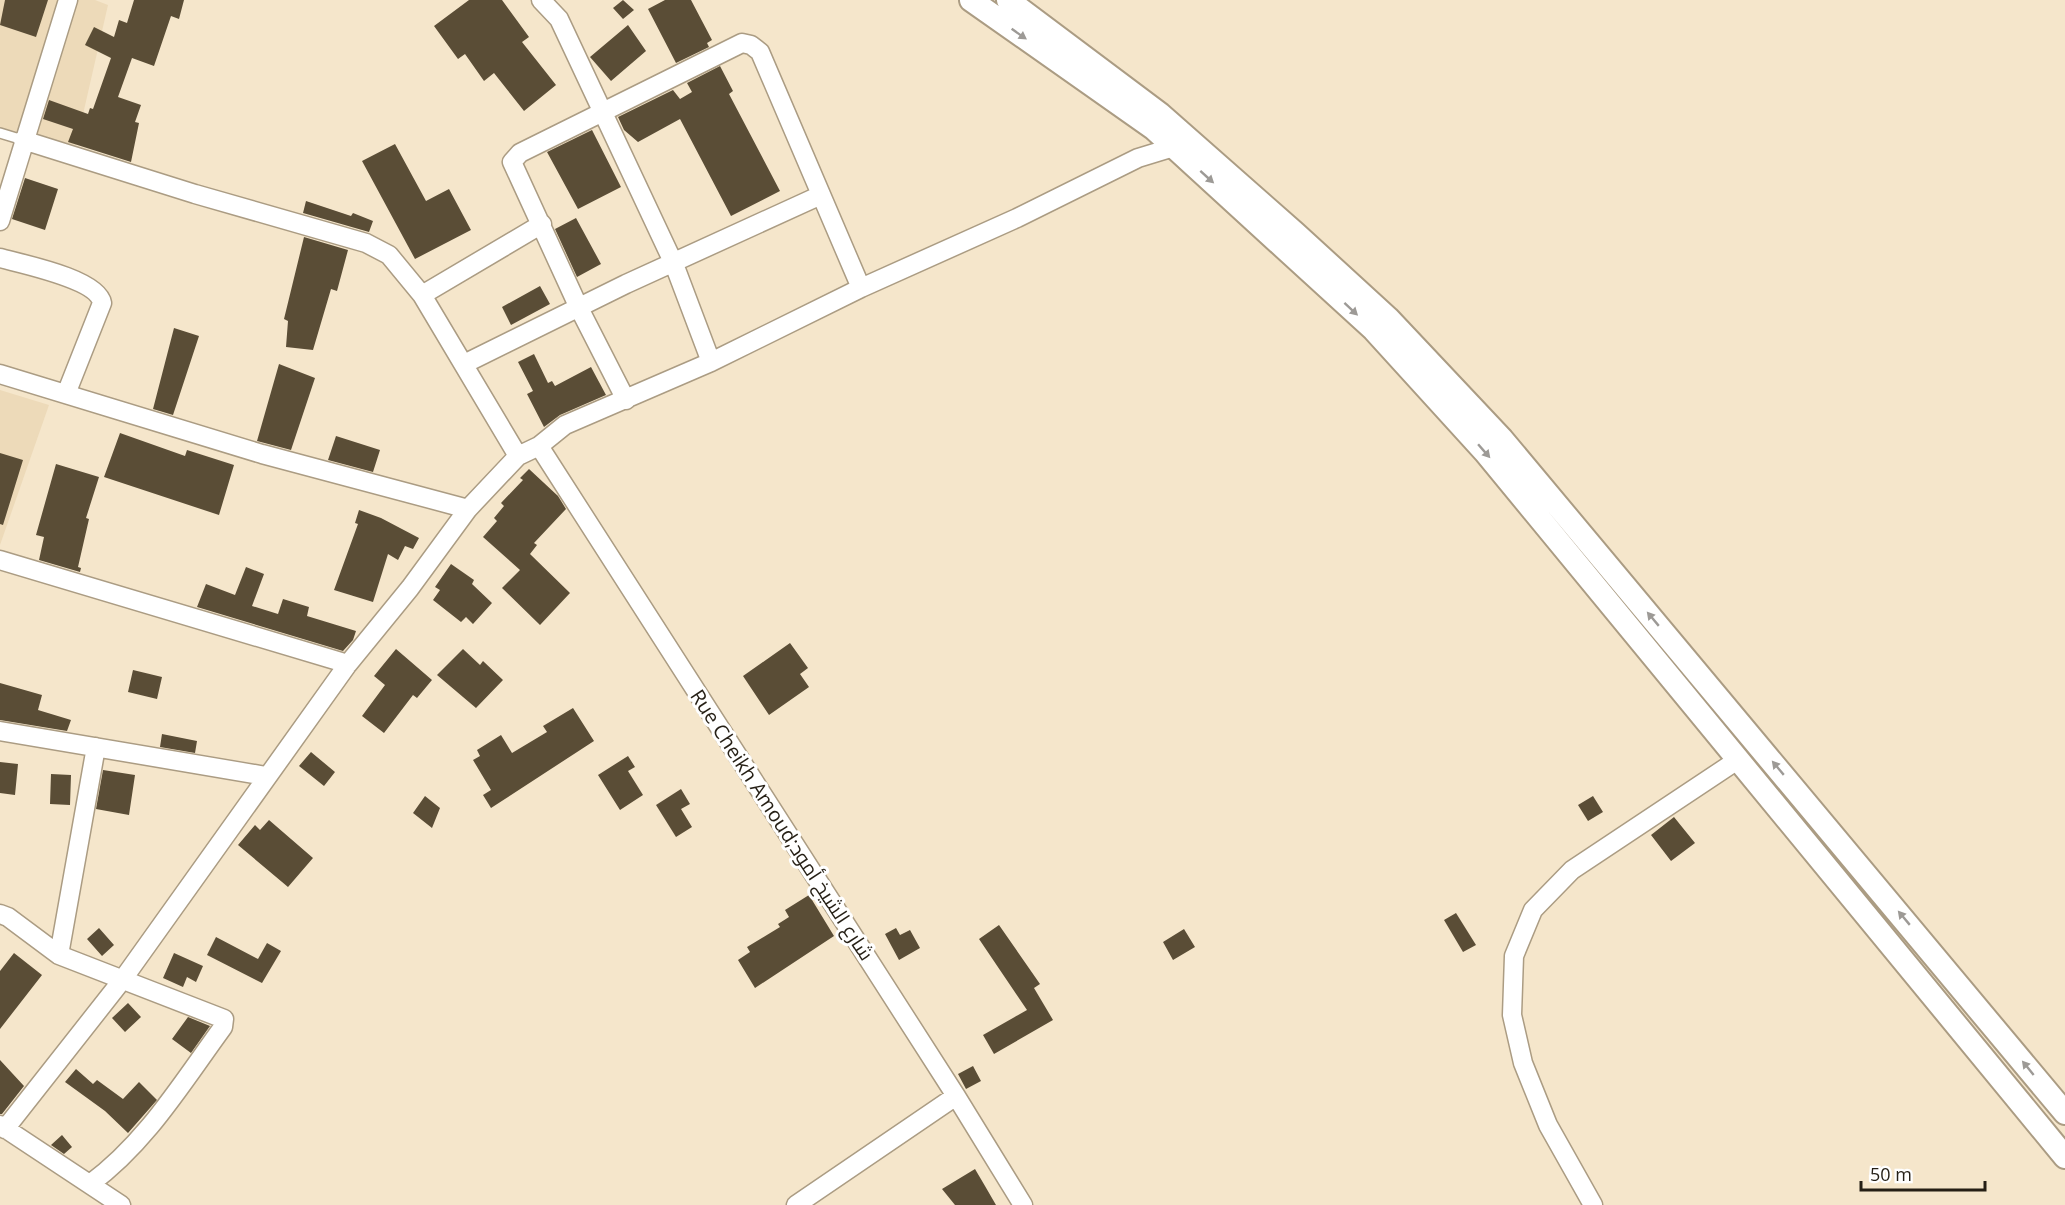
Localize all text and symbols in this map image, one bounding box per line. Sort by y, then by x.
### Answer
one-way arrow [1010,28,1026,40]
one-way arrow [1199,170,1214,183]
one-way arrow [1343,302,1358,316]
one-way arrow [1477,443,1490,458]
one-way arrow [1647,612,1660,627]
street label: Rue Cheikh Amoud;شارع الشيخ أمود [684,684,880,966]
one-way arrow [1772,760,1785,776]
one-way arrow [1897,910,1910,926]
one-way arrow [2021,1060,2034,1076]
scale bar [1861,1154,1986,1192]
text: 50 m [1870,1162,1912,1186]

